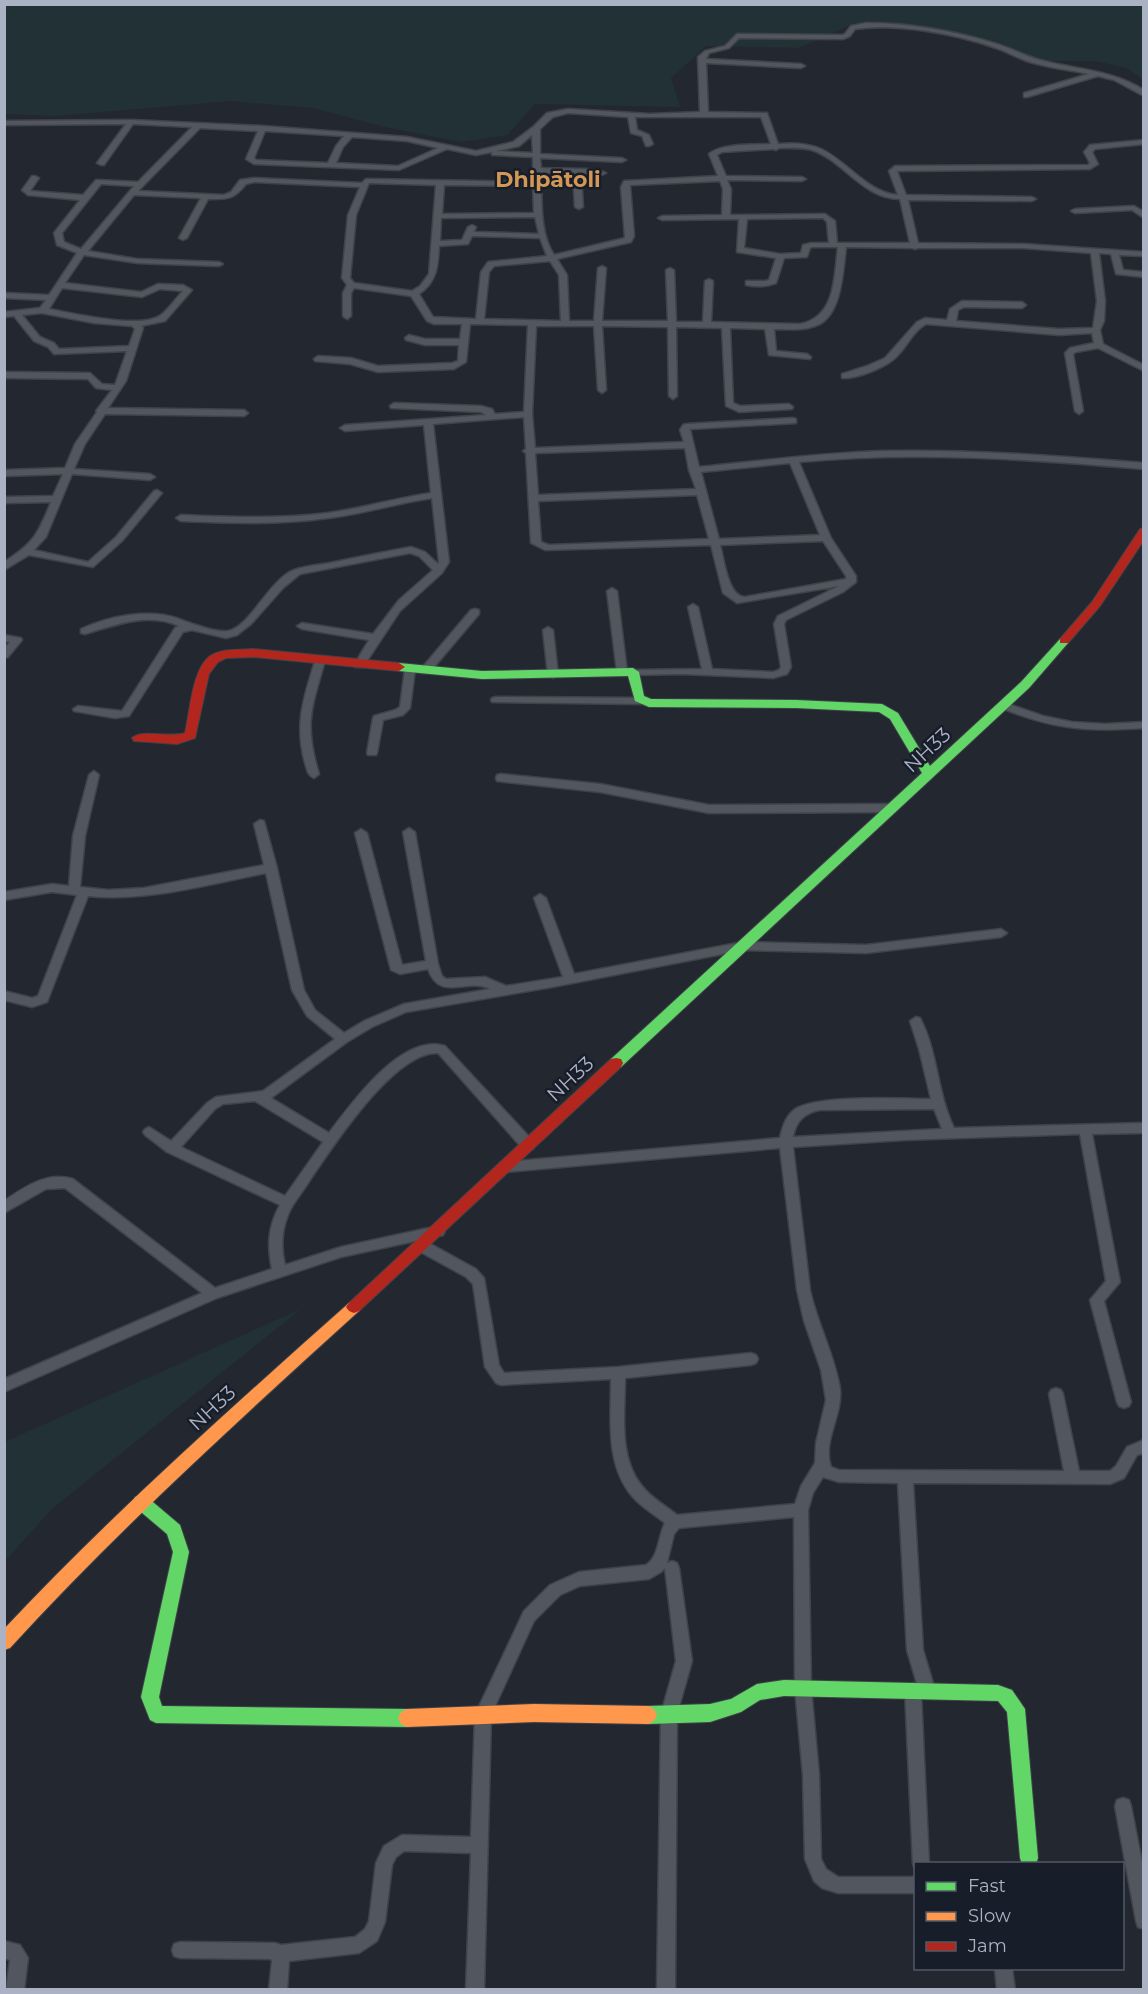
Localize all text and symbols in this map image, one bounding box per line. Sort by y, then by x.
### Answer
district label: Dhipātoli [495,166,601,193]
street label: NH33 [899,722,955,778]
street label: NH33 [542,1051,598,1107]
street label: NH33 [184,1380,240,1436]
legend [914,1862,1124,1970]
text: Fast [968,1875,1006,1897]
text: Slow [968,1905,1011,1927]
text: Jam [967,1935,1007,1957]

